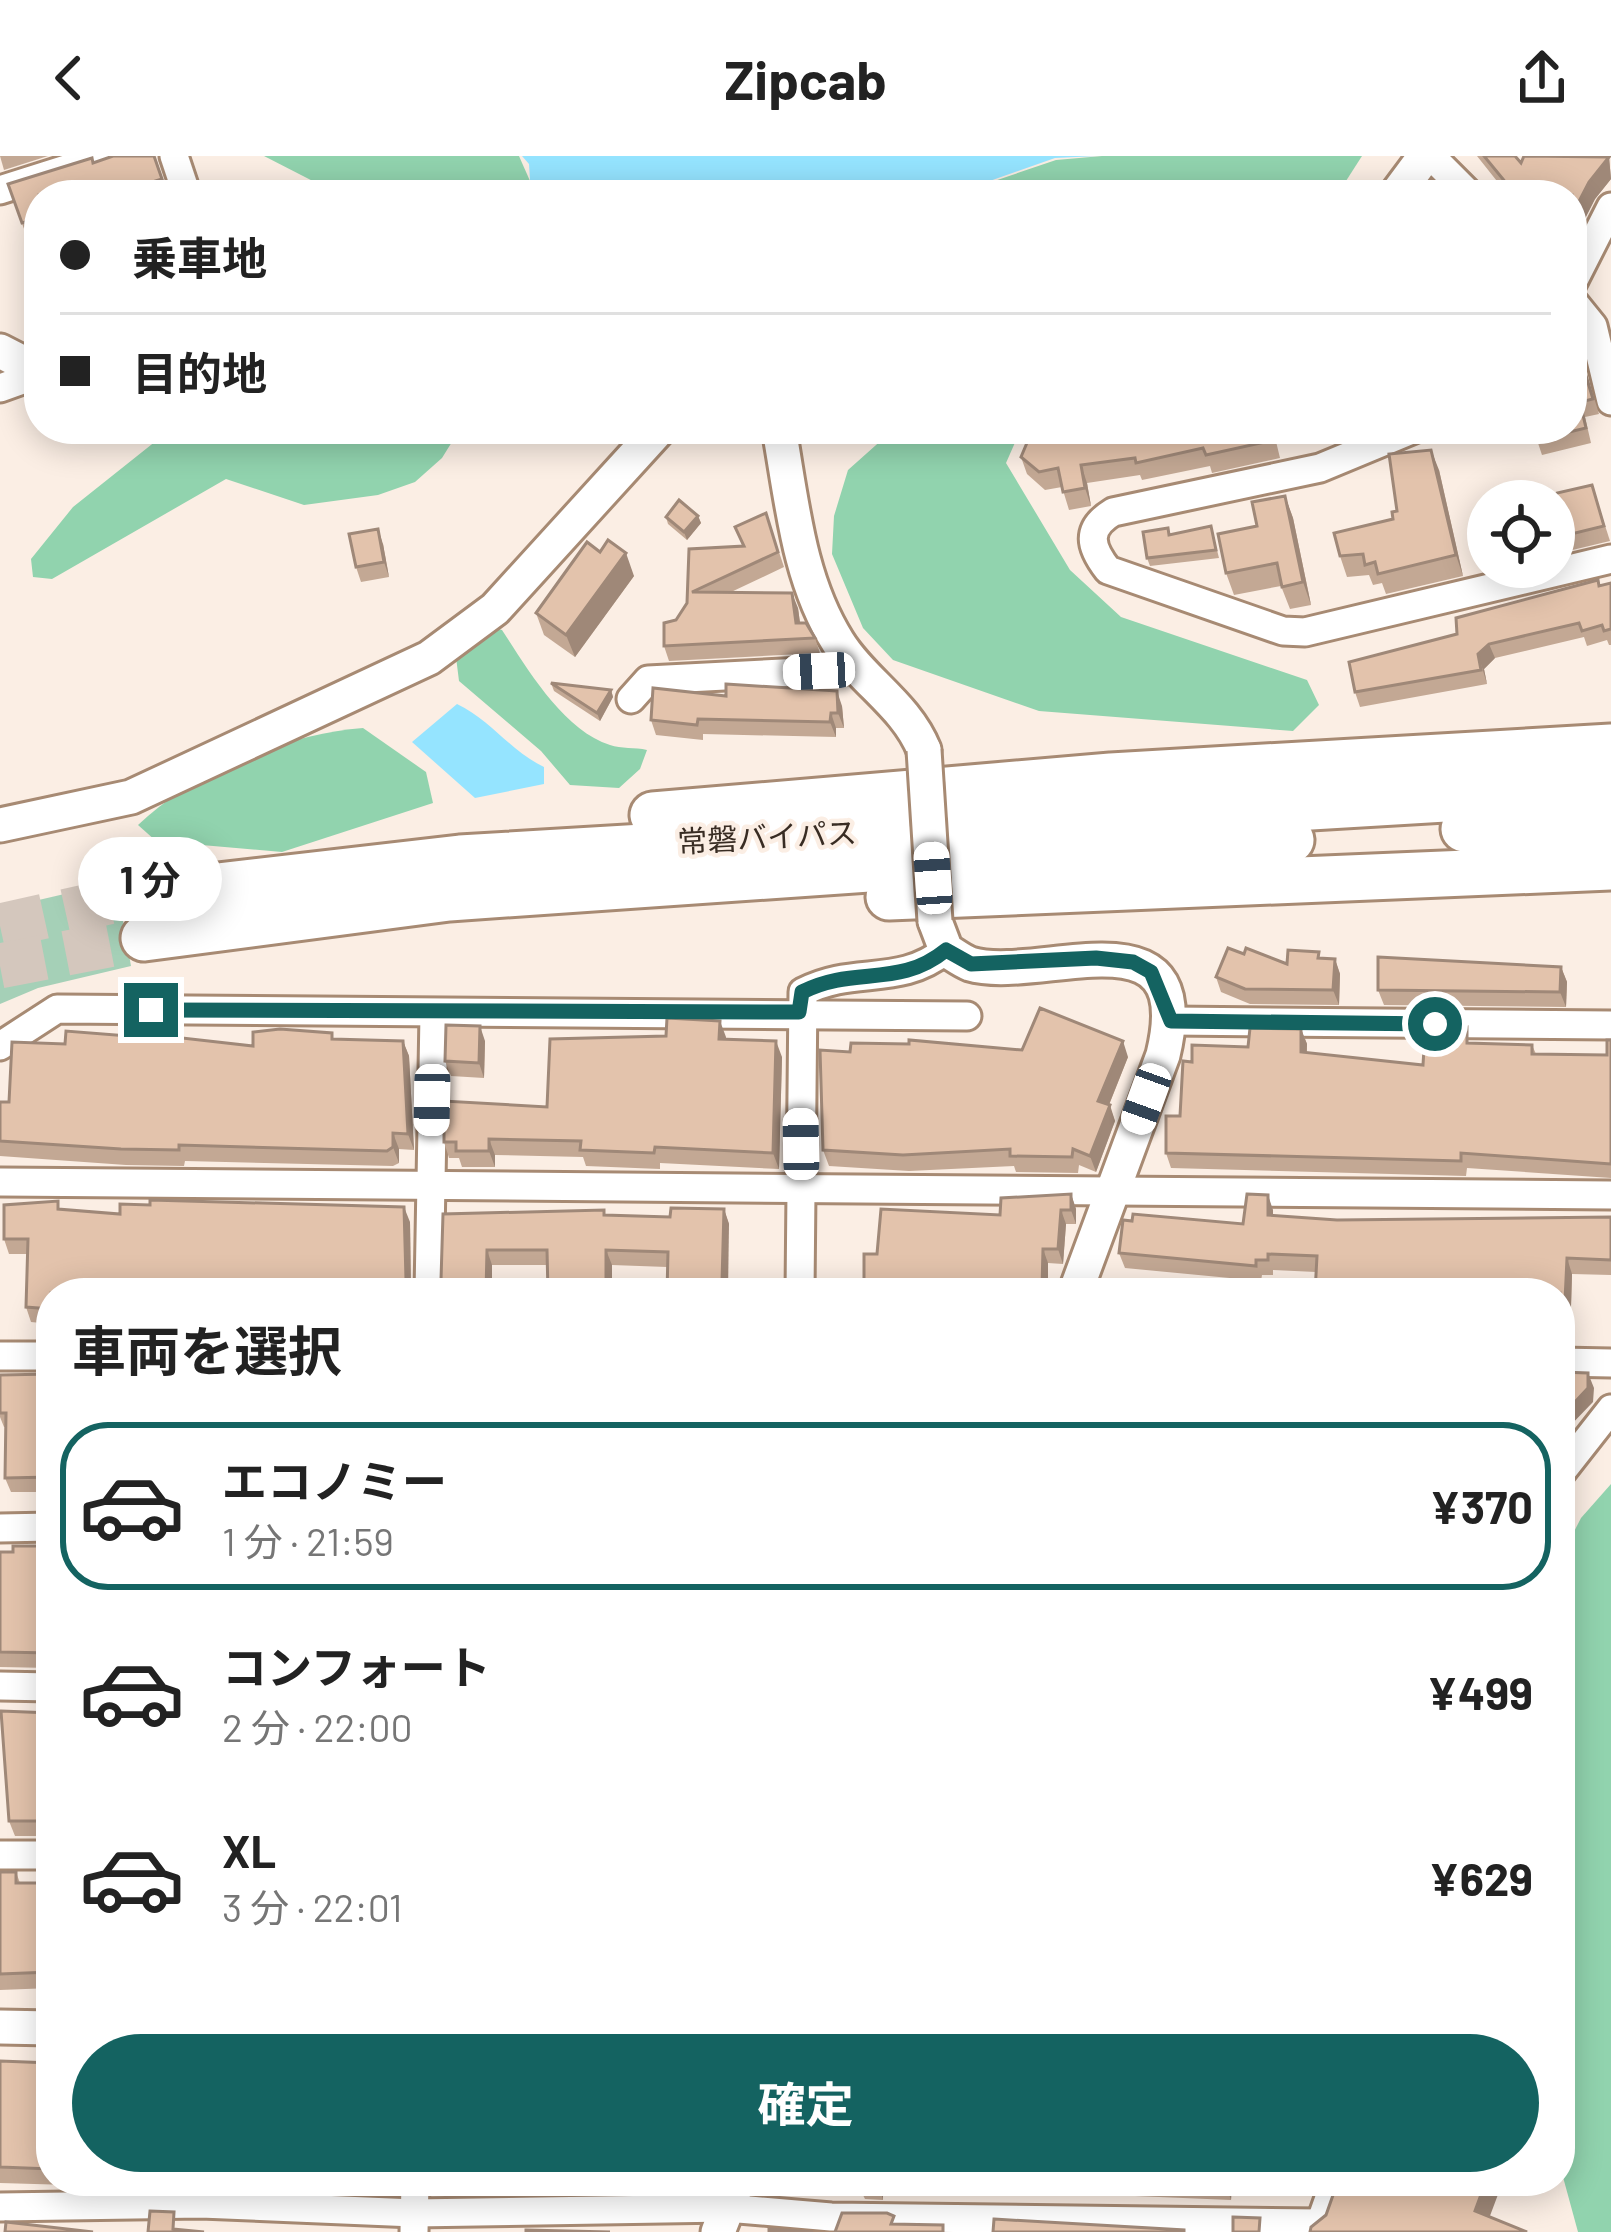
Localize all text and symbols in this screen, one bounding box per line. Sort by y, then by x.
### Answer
icon: back [36,45,102,111]
icon: share [1509,45,1575,111]
text: Zipcab [724,46,887,111]
text: 乗車地 [132,230,267,284]
text: 目的地 [132,345,267,399]
map controls [1467,480,1575,588]
button: locate [1467,480,1575,588]
car [782,651,856,691]
street label: 常磐バイパス [676,813,857,859]
callout: 1 分 [79,836,223,920]
car [913,841,953,915]
text: 1 分 [120,855,180,902]
route end [124,983,178,1037]
route start [1408,997,1462,1051]
car [1117,1059,1175,1139]
car [413,1064,451,1136]
car [782,1108,820,1180]
text: 車両を選択 [72,1317,342,1382]
icon: car [78,1452,186,1560]
text: エコノミー [222,1453,447,1507]
text: ¥370 [1430,1479,1533,1533]
text: 1 分 · 21:59 [222,1517,394,1564]
icon: car [78,1638,186,1746]
text: コンフォート [222,1639,491,1693]
text: ¥499 [1427,1665,1533,1719]
text: 2 分 · 22:00 [222,1703,413,1750]
text: XL [222,1823,276,1877]
icon: car [78,1824,186,1932]
text: ¥629 [1429,1851,1533,1905]
text: 3 分 · 22:01 [222,1883,402,1930]
button: 確定 [72,2034,1539,2172]

